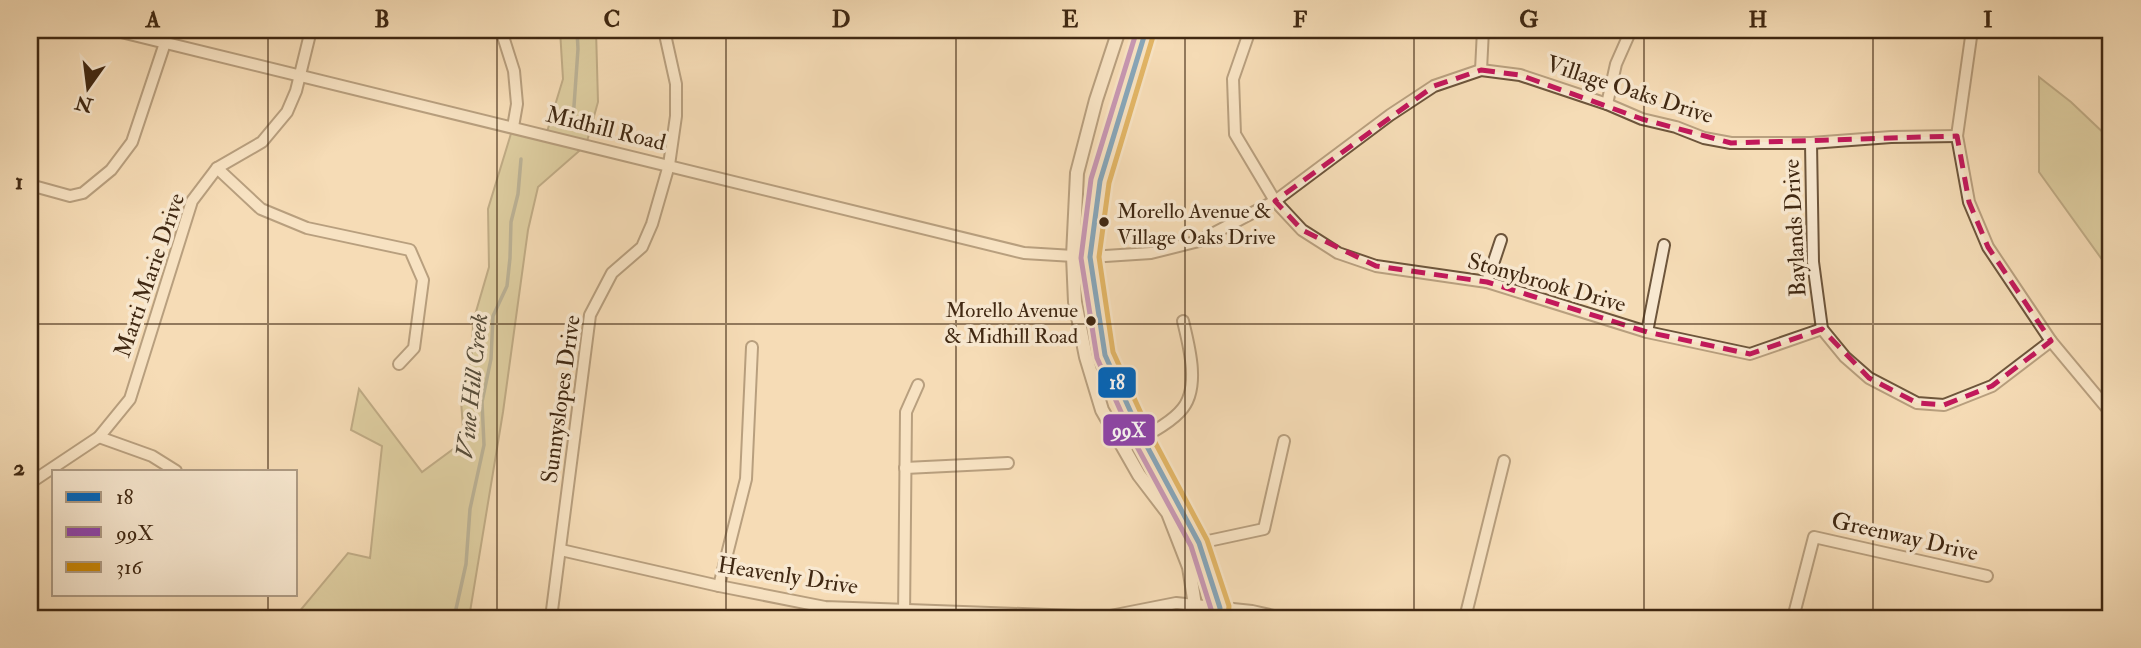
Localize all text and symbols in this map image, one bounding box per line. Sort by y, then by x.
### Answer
text: A [145,5,161,34]
text: B [374,5,390,34]
text: C [604,5,620,34]
text: D [832,5,850,34]
text: E [1062,5,1079,34]
text: F [1293,5,1308,34]
text: G [1519,5,1539,34]
text: H [1749,5,1768,34]
text: I [1983,5,1993,34]
street label: Village Oaks Drive [1543,49,1717,130]
north arrow [52,52,122,122]
text: N [72,90,96,117]
street label: Midhill Road [543,100,669,157]
street label: Baylands Drive [1776,158,1813,298]
text: 1 [15,167,23,196]
street label: Marti Marie Drive [108,189,191,361]
place label: Morello Avenue & Village Oaks Drive [1117,198,1276,251]
marker: Morello Avenue & Village Oaks Drive [1097,215,1111,229]
street label: Stonybrook Drive [1464,246,1630,319]
place label: Morello Avenue & Midhill Road [944,297,1079,350]
water label: Vine Hill Creek [449,312,496,460]
street label: Sunnyslopes Drive [534,313,588,485]
marker: Morello Avenue & Midhill Road [1084,314,1098,328]
line badge: 18 [1097,366,1137,399]
text: 18 [1109,371,1125,395]
line badge: 99X [1102,413,1156,447]
text: 99X [1110,419,1146,443]
text: 2 [13,453,25,482]
legend [52,470,298,596]
text: 18 [116,484,133,511]
street label: Greenway Drive [1829,506,1981,568]
text: 99X [114,520,154,547]
street label: Heavenly Drive [716,550,861,601]
text: 316 [116,554,143,581]

